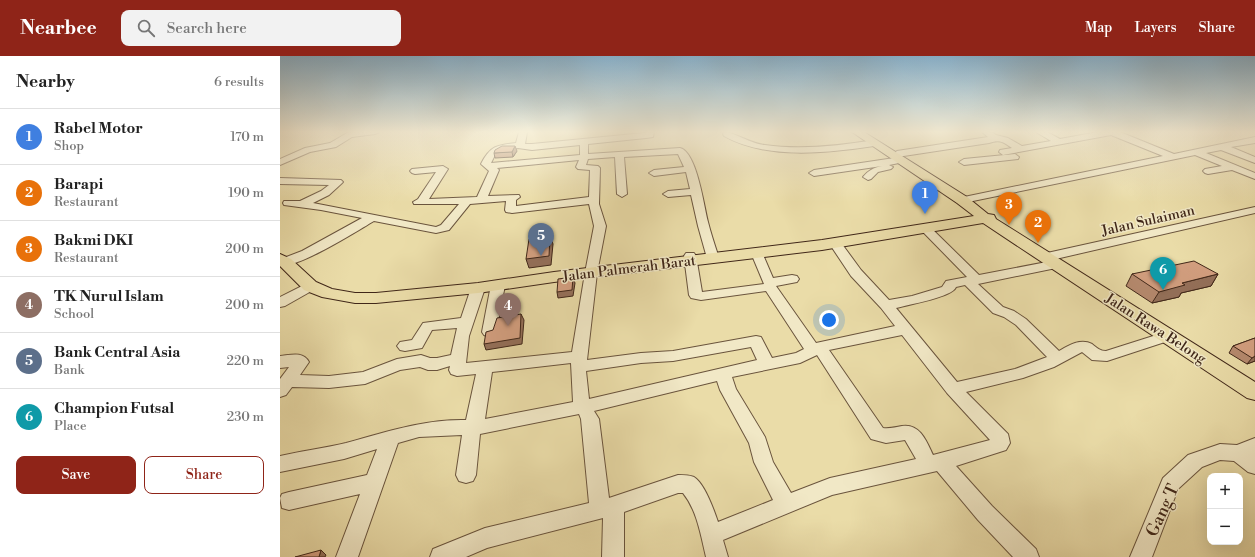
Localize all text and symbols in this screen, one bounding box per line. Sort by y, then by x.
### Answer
search box [121,10,401,46]
text: Nearbee [20,16,97,40]
icon: search [135,17,157,39]
text: Search here [167,19,247,38]
text: Map [1085,19,1112,37]
text: Layers [1134,19,1177,37]
text: Share [1199,19,1235,37]
text: Nearby [16,71,75,93]
text: 6 results [214,74,264,90]
text: Rabel Motor [54,119,143,138]
text: 1 [26,129,32,145]
text: 170 m [230,129,264,145]
text: Shop [54,138,84,154]
text: Barapi [54,175,103,194]
pin: 1 [912,181,938,214]
text: 2 [25,185,33,201]
text: 190 m [228,185,264,201]
pin: 3 [996,192,1022,225]
text: Restaurant [54,194,119,210]
street label: Jalan Sulaiman [1099,201,1197,241]
pin: 2 [1025,210,1051,243]
pin: 5 [528,223,554,256]
text: Bakmi DKI [54,231,133,250]
text: 3 [25,241,33,257]
text: 200 m [225,241,264,257]
text: Restaurant [54,250,119,266]
street label: Jalan Palmerah Barat [560,252,697,286]
pin: 6 [1150,257,1176,290]
text: TK Nurul Islam [54,287,164,306]
street label: Jalan Rawa Belong [1101,289,1210,369]
pin: 4 [495,293,521,326]
text: 4 [25,297,33,313]
text: 200 m [225,297,264,313]
text: School [54,306,94,322]
your location [819,310,839,330]
text: Bank Central Asia [54,343,180,362]
text: 5 [25,353,33,369]
text: 220 m [226,353,264,369]
text: Bank [54,362,84,378]
text: Champion Futsal [54,399,174,418]
text: 6 [25,409,33,425]
text: 230 m [227,409,264,425]
text: Place [54,418,86,434]
button: Save [16,456,136,494]
button: Share [144,456,264,494]
map controls [1207,473,1243,545]
button: + [1207,473,1243,509]
street label: Gang T [1141,481,1185,540]
button: − [1207,509,1243,545]

